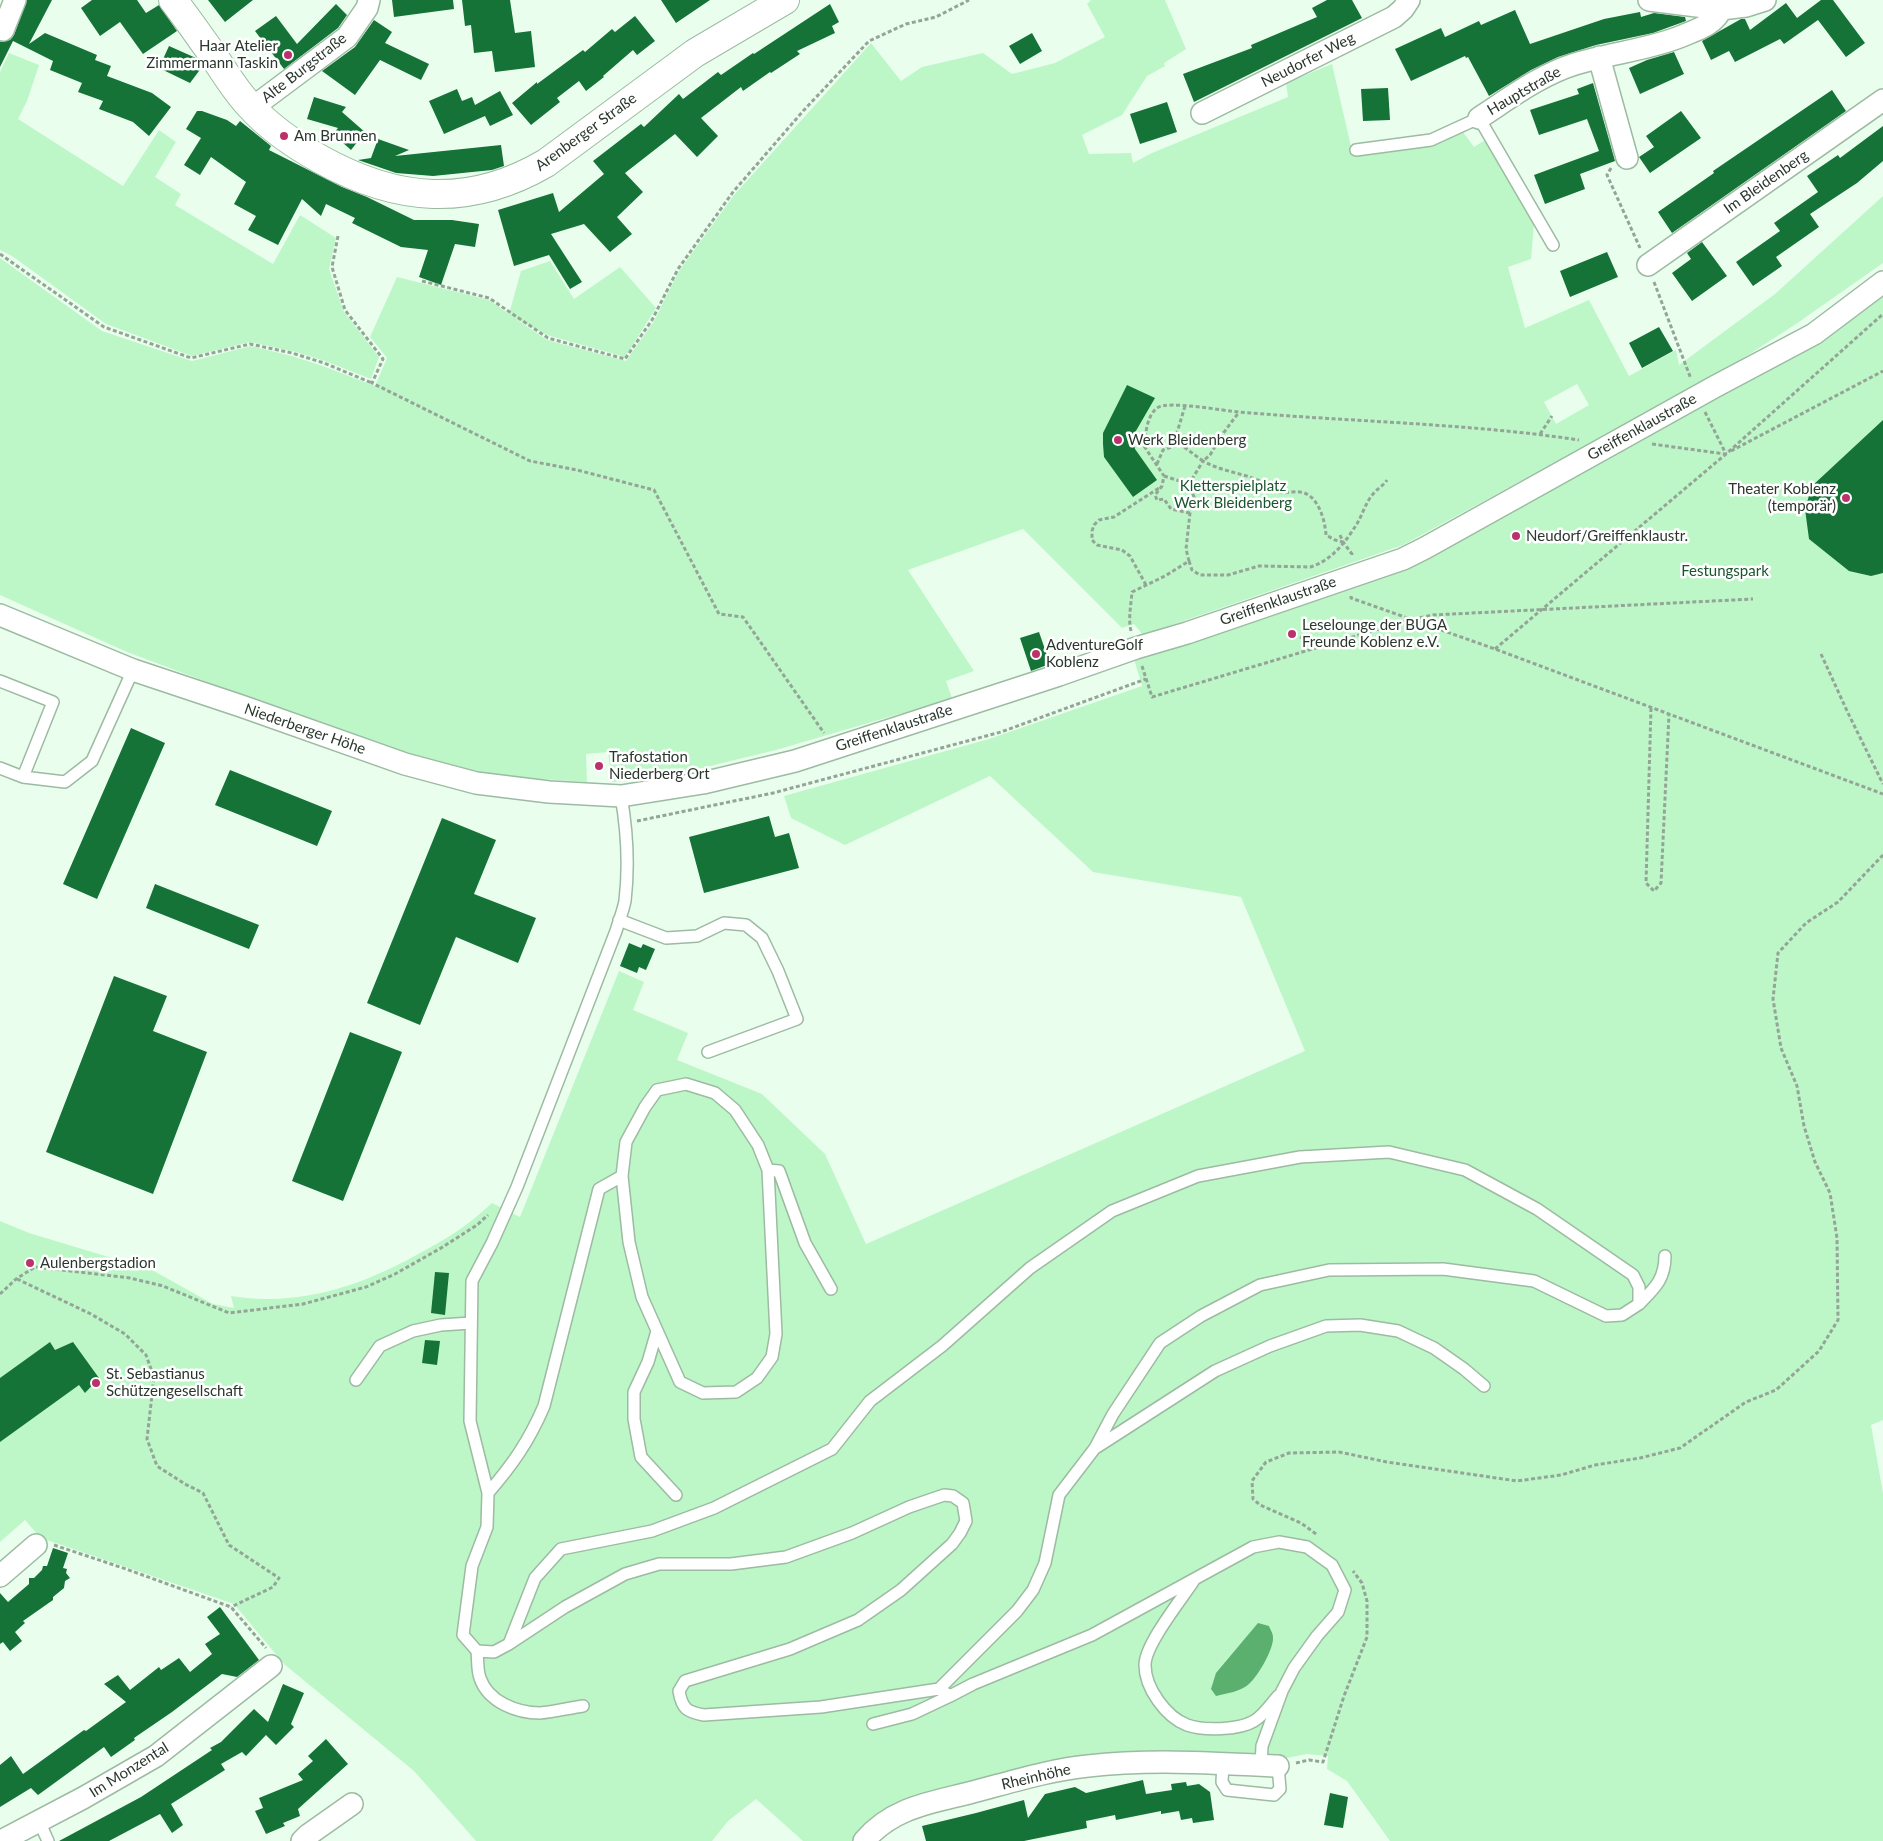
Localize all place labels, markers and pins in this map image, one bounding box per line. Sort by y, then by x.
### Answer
place label: Haar Atelier Zimmermann Taskin [146,37,278,72]
marker: Haar Atelier Zimmermann Taskin [282,49,294,61]
place label: Am Brunnen [294,127,377,145]
marker: Am Brunnen [278,130,290,142]
place label: Werk Bleidenberg [1128,431,1246,449]
marker: Werk Bleidenberg [1112,434,1124,446]
place label: Theater Koblenz (temporär) [1728,480,1836,515]
marker: Theater Koblenz (temporär) [1840,492,1852,504]
place label: Neudorf/Greiffenklaustr. [1526,527,1688,545]
marker: Neudorf/Greiffenklaustr. [1510,530,1522,542]
place label: Leselounge der BUGA Freunde Koblenz e.V. [1302,616,1447,651]
marker: Leselounge der BUGA Freunde Koblenz e.V. [1286,628,1298,640]
place label: AdventureGolf Koblenz [1046,636,1143,671]
marker: AdventureGolf Koblenz [1030,648,1042,660]
place label: Trafostation Niederberg Ort [609,748,710,783]
marker: Trafostation Niederberg Ort [593,760,605,772]
place label: Aulenbergstadion [40,1254,156,1272]
marker: Aulenbergstadion [24,1257,36,1269]
place label: St. Sebastianus Schützengesellschaft [106,1365,243,1400]
marker: St. Sebastianus Schützengesellschaft [90,1377,102,1389]

